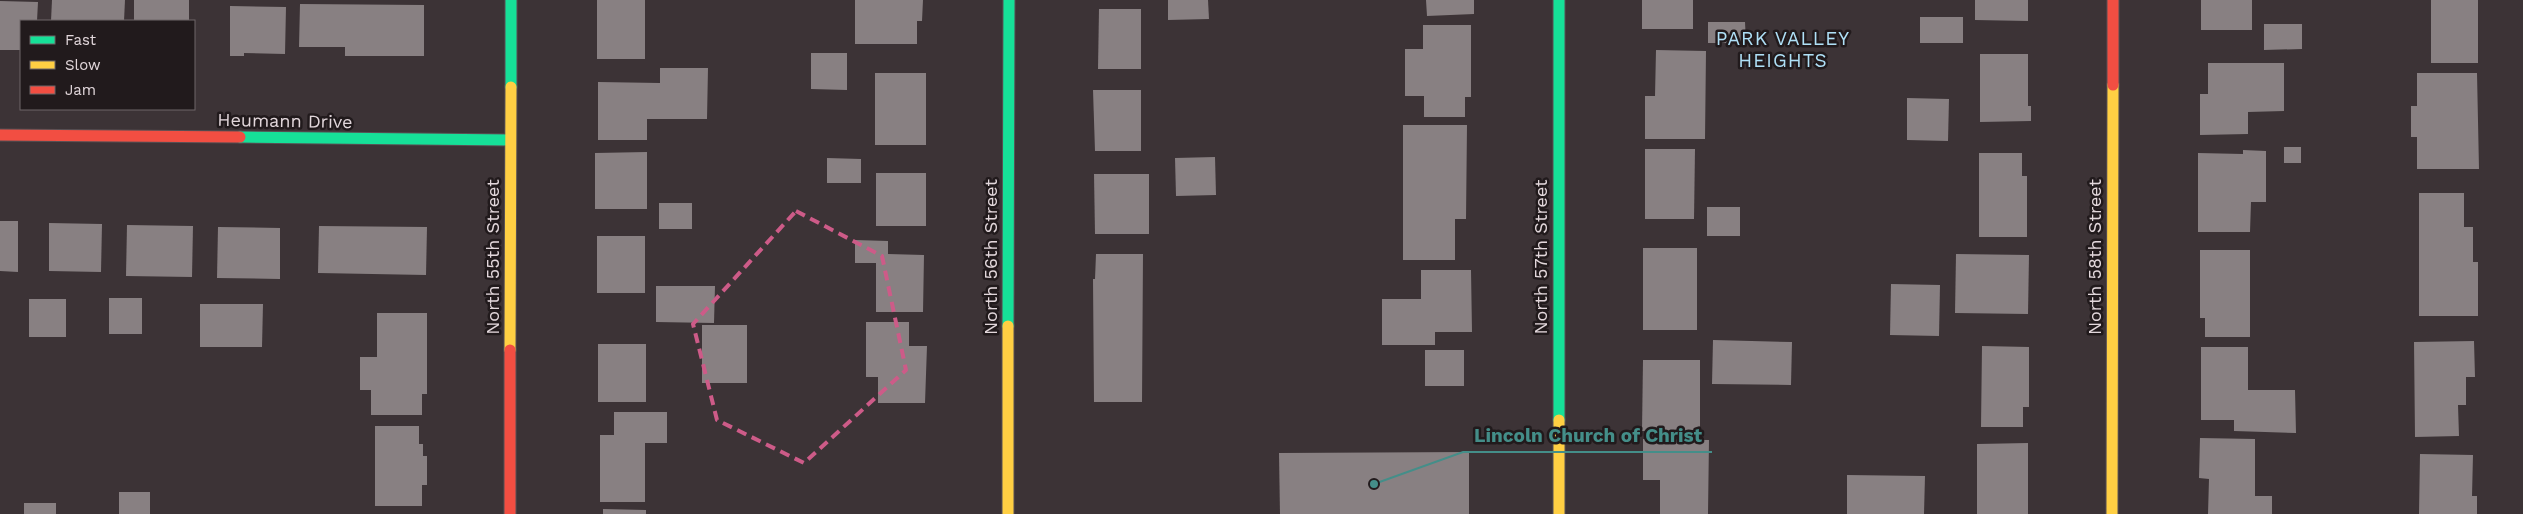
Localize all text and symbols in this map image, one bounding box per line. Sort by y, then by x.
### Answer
legend [20,20,195,110]
district label: PARK VALLEY HEIGHTS [1716,27,1850,72]
text: Fast [65,31,97,49]
text: Slow [65,56,101,74]
text: Jam [65,81,96,99]
street label: Heumann Drive [217,109,353,132]
street label: North 55th Street [482,179,503,335]
street label: North 56th Street [980,179,1001,335]
street label: North 57th Street [1530,179,1551,335]
street label: North 58th Street [2084,179,2105,335]
callout: Lincoln Church of Christ [1463,418,1712,452]
text: Lincoln Church of Christ [1474,424,1703,447]

